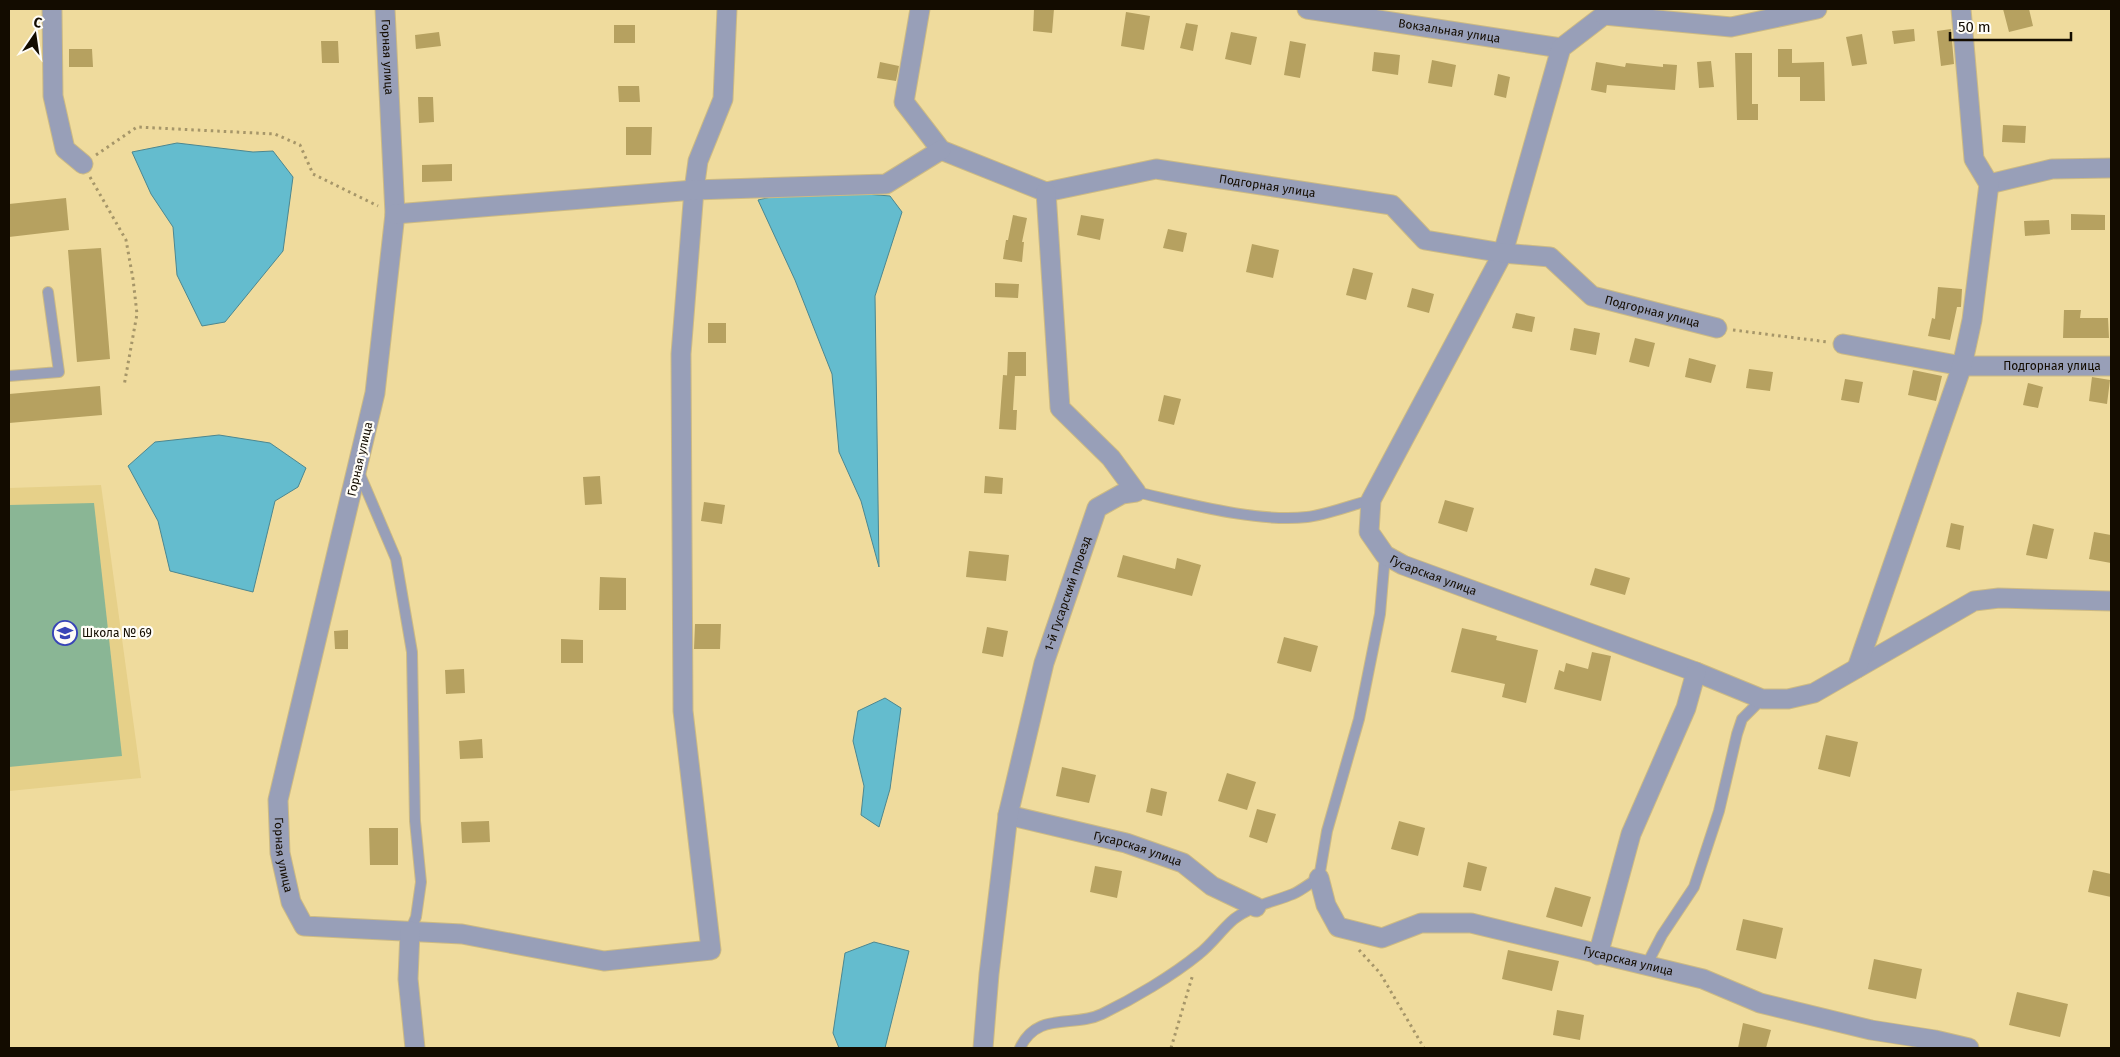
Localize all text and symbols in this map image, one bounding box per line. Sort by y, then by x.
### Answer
north arrow [10,10,60,60]
scale bar [1950,10,2071,42]
text: С [32,14,44,32]
street label: Вокзальная улица [1397,16,1501,46]
text: 50 m [1958,18,1991,36]
street label: Горная улица [378,19,396,95]
street label: Подгорная улица [1218,172,1317,200]
street label: Подгорная улица [1603,293,1701,330]
street label: Подгорная улица [2003,359,2101,373]
street label: Горная улица [345,420,375,498]
street label: 1-й Гусарский проезд [1042,534,1094,653]
street label: Гусарская улица [1387,552,1479,598]
school or university icon: Школа № 69 [52,620,78,646]
place label: Школа № 69 [82,626,152,640]
street label: Горная улица [272,817,296,894]
street label: Гусарская улица [1092,829,1184,869]
street label: Гусарская улица [1582,943,1675,979]

